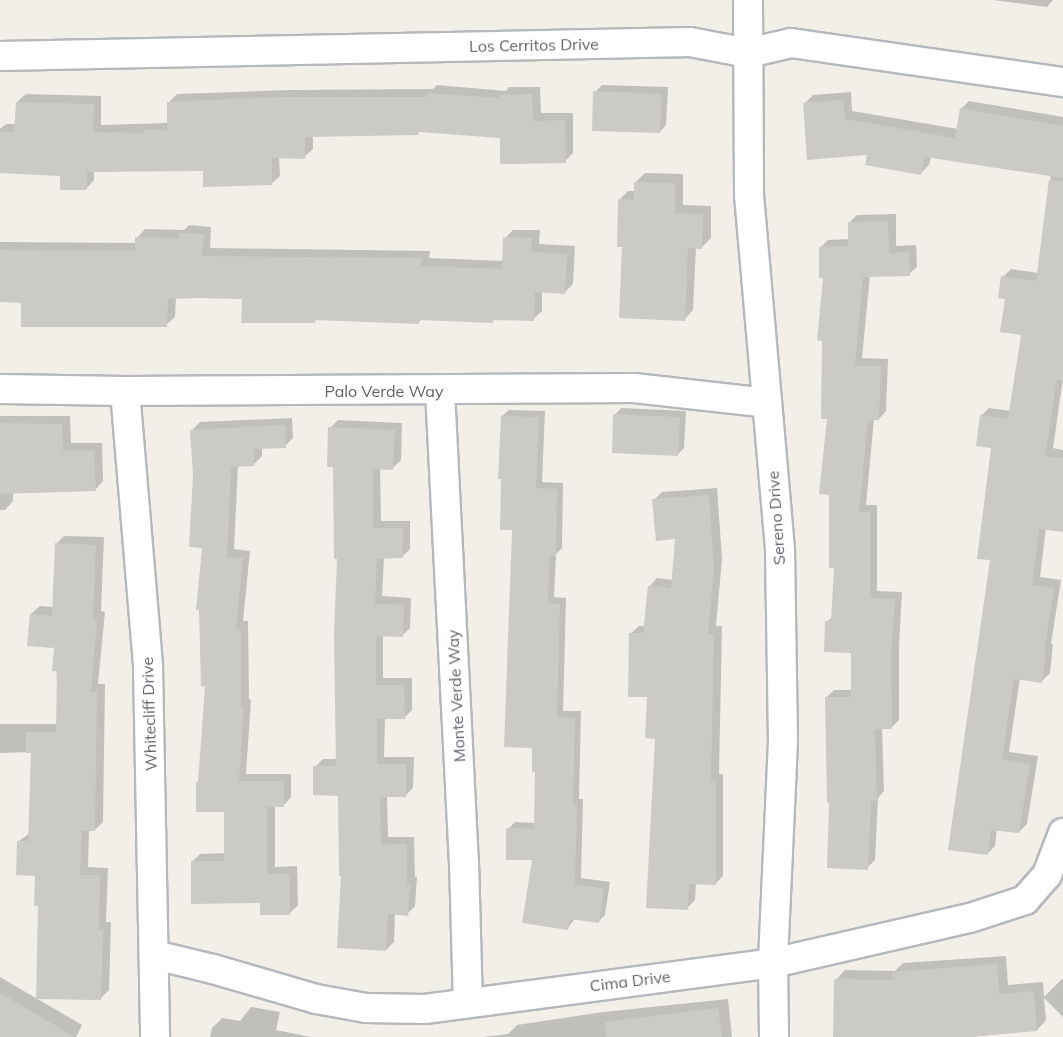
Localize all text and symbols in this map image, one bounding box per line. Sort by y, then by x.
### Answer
street label: Los Cerritos Drive [469,34,599,56]
street label: Palo Verde Way [325,381,443,401]
street label: Sereno Drive [763,470,789,566]
street label: Monte Verde Way [443,629,469,763]
street label: Whitecliff Drive [137,657,161,771]
street label: Cima Drive [589,967,671,995]

